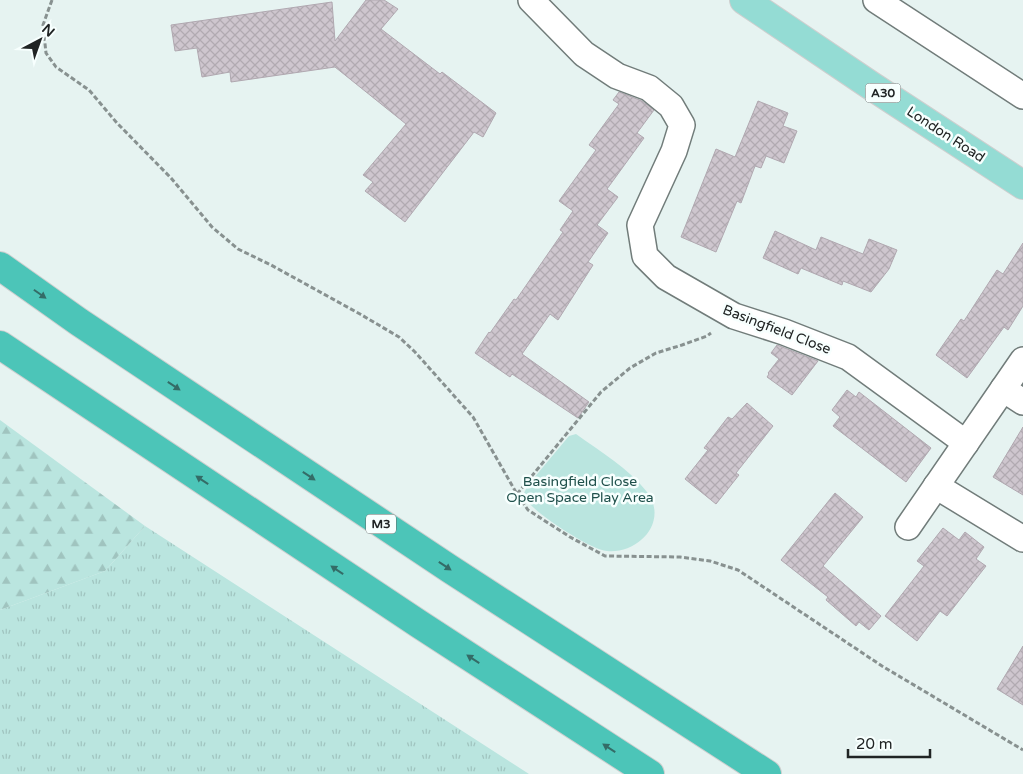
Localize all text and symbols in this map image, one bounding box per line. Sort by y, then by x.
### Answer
north arrow [15,15,65,65]
text: N [38,20,58,41]
road number: A30 [866,84,900,102]
street label: London Road [903,103,988,166]
one-way arrow [33,289,47,299]
street label: Basingfield Close [720,301,833,358]
one-way arrow [167,381,181,390]
one-way arrow [303,471,316,480]
park label: Basingfield Close Open Space Play Area [506,473,654,506]
one-way arrow [195,475,208,485]
road number: M3 [366,514,396,534]
one-way arrow [438,561,451,571]
one-way arrow [330,565,344,575]
one-way arrow [466,654,479,664]
scale bar [848,726,930,758]
text: 20 m [856,735,893,753]
one-way arrow [603,743,616,752]

